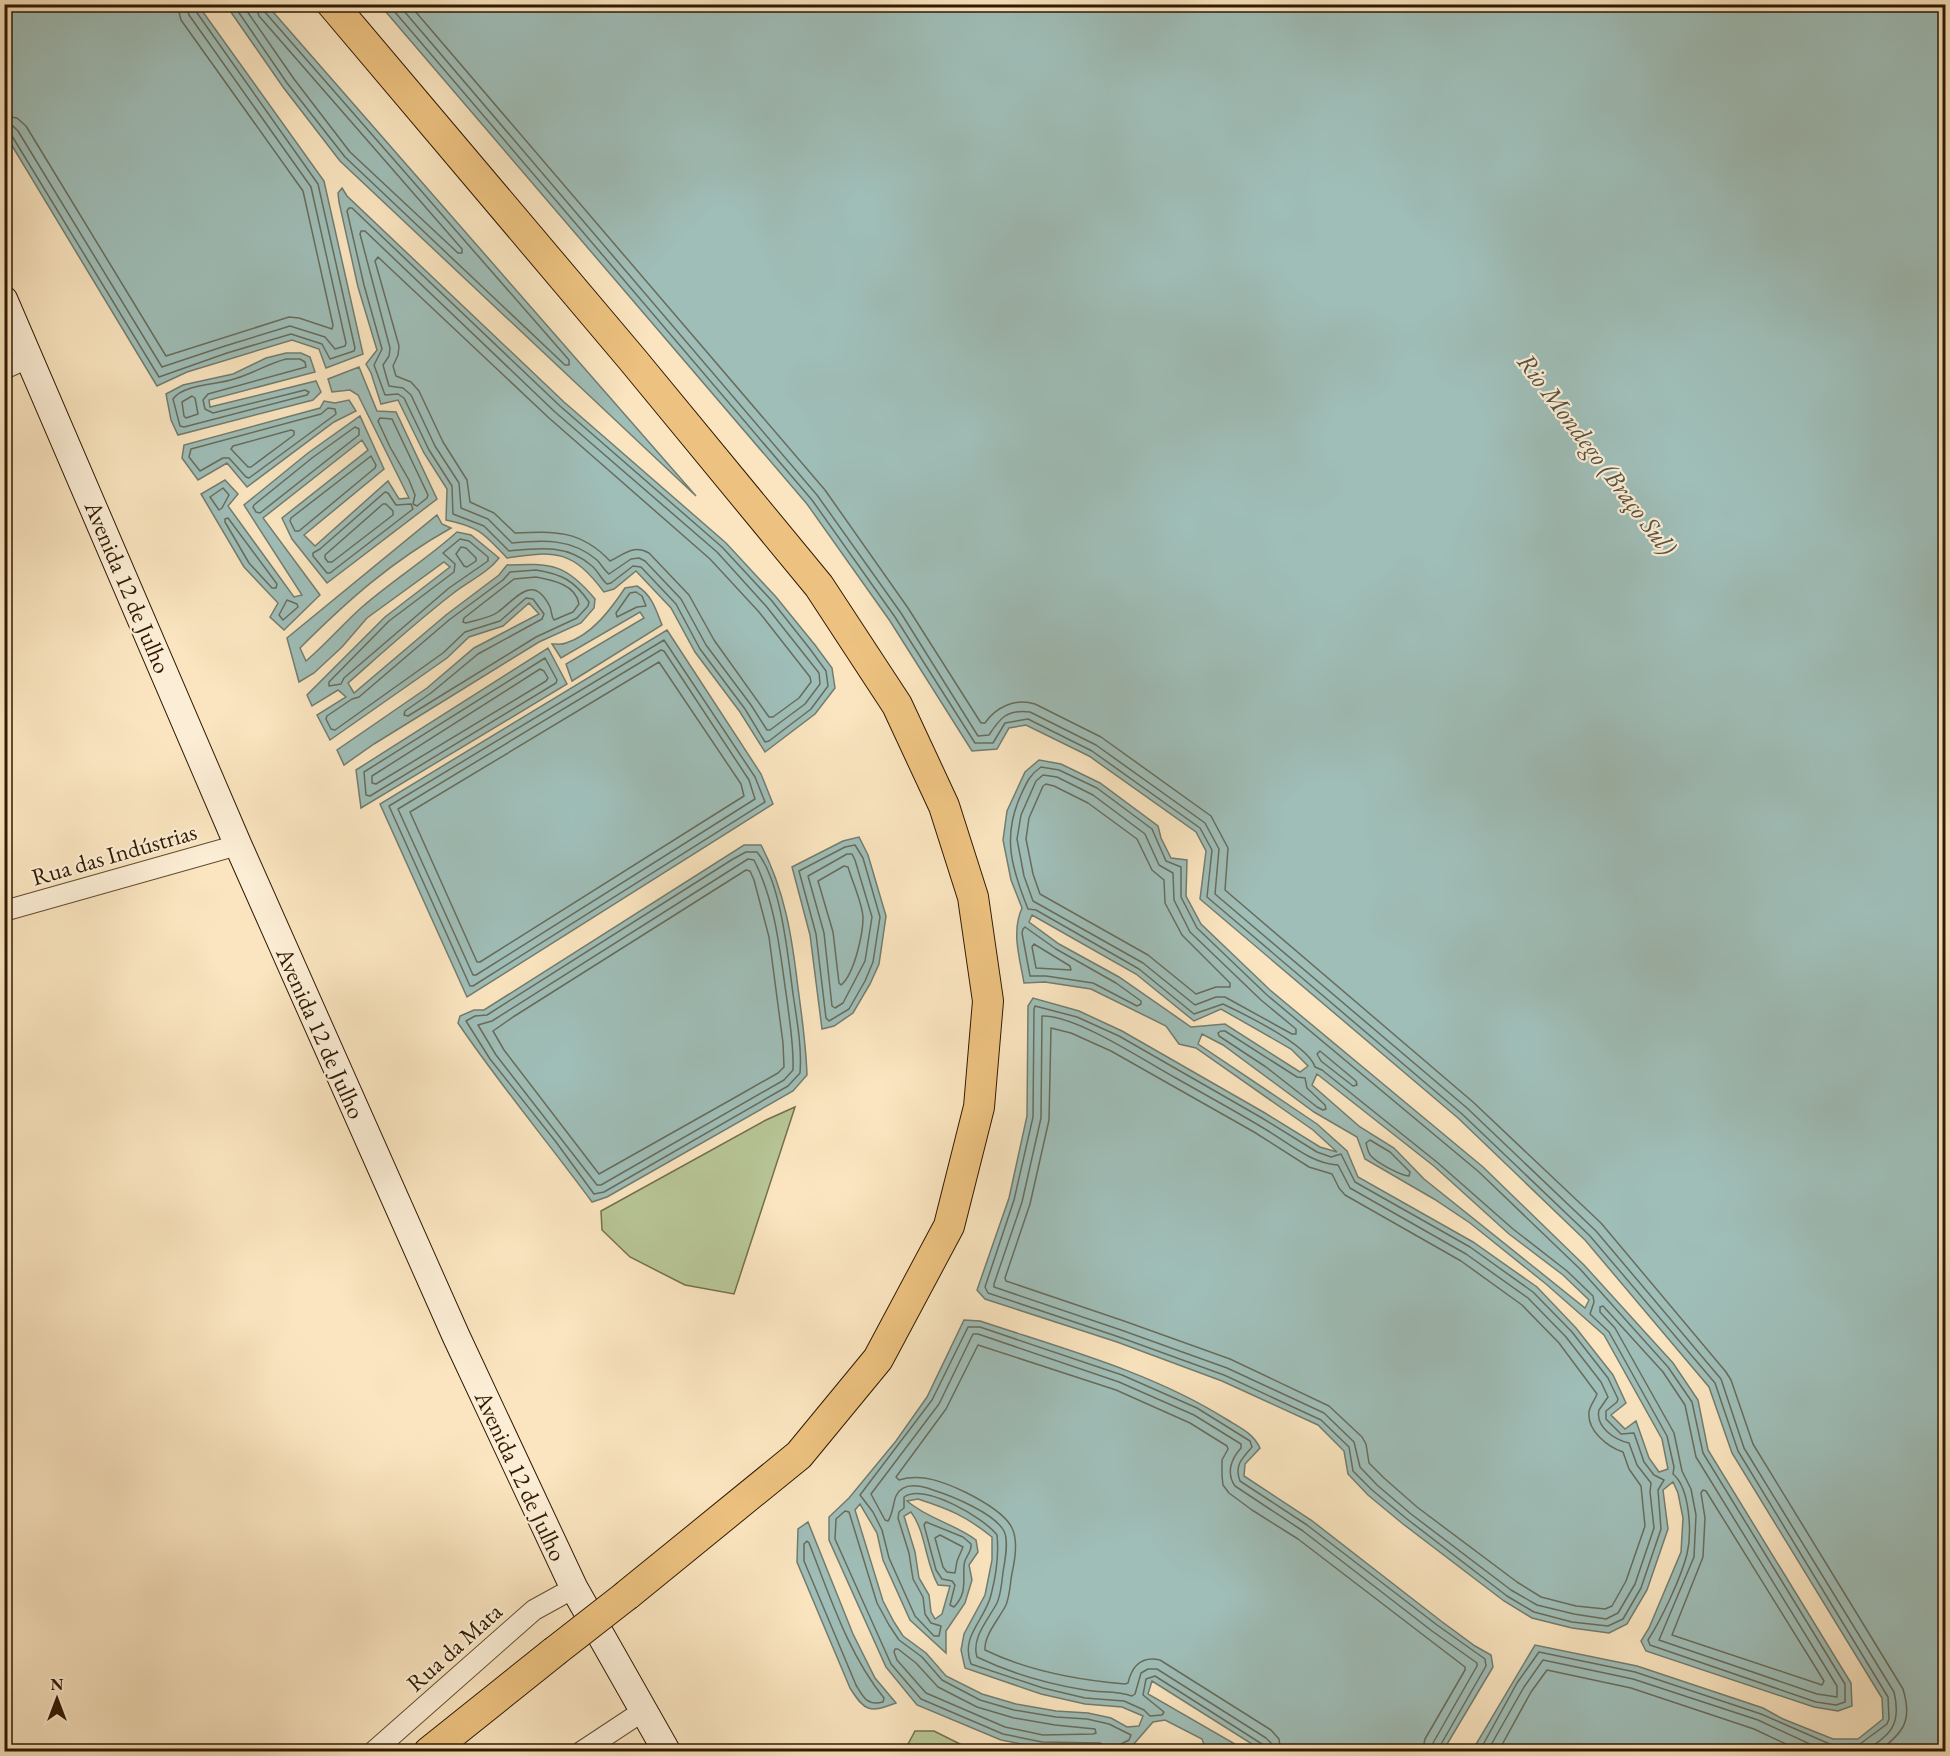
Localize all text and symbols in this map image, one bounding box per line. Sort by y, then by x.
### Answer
water label: Rio Mondego (Braço Sul) [1510,346,1684,562]
street label: Avenida 12 de Julho [77,495,178,678]
street label: Rua das Indústrias [28,816,200,892]
street label: Avenida 12 de Julho [269,942,373,1124]
street label: Avenida 12 de Julho [468,1385,574,1566]
street label: Rua da Mata [400,1596,509,1698]
north arrow [27,1669,87,1729]
text: N [51,1674,64,1695]

